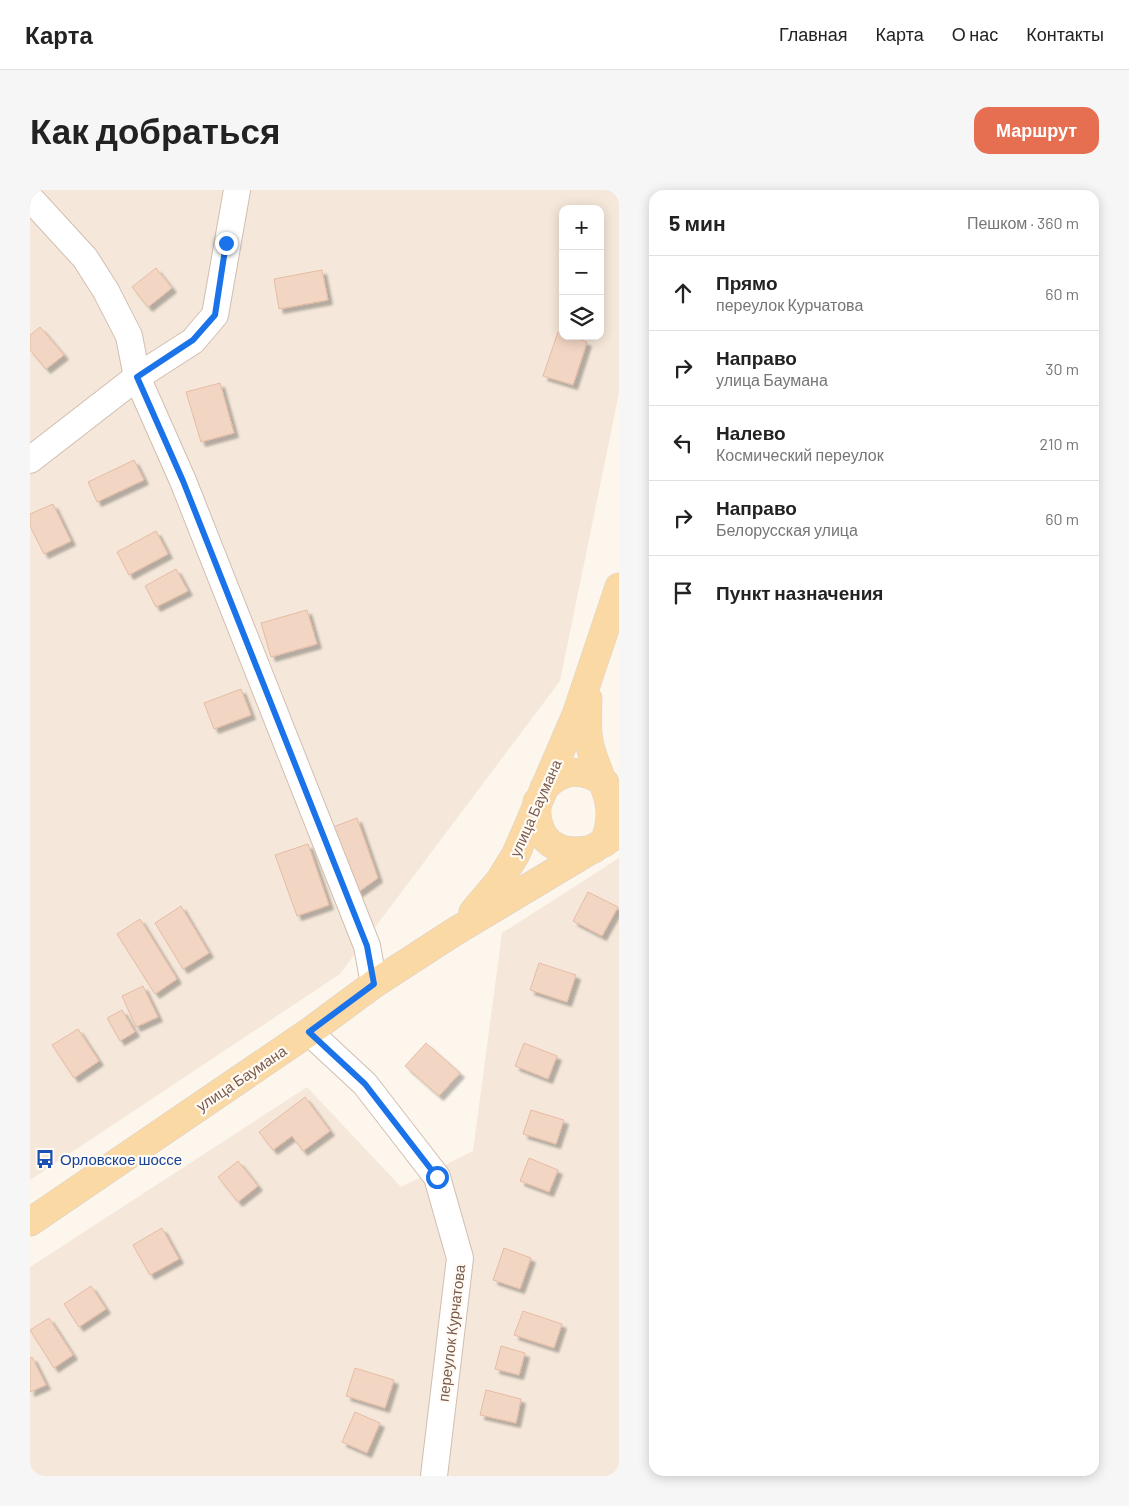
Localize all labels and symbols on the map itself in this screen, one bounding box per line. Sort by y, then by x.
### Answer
route end [215,232,238,255]
street label: улица Баумана [505,756,565,860]
street label: улица Баумана [192,1041,290,1115]
bus stop icon: Орловское шоссе [34,1148,56,1170]
place label: Орловское шоссе [60,1150,182,1168]
route start [426,1166,449,1189]
street label: переулок Курчатова [434,1263,468,1403]

